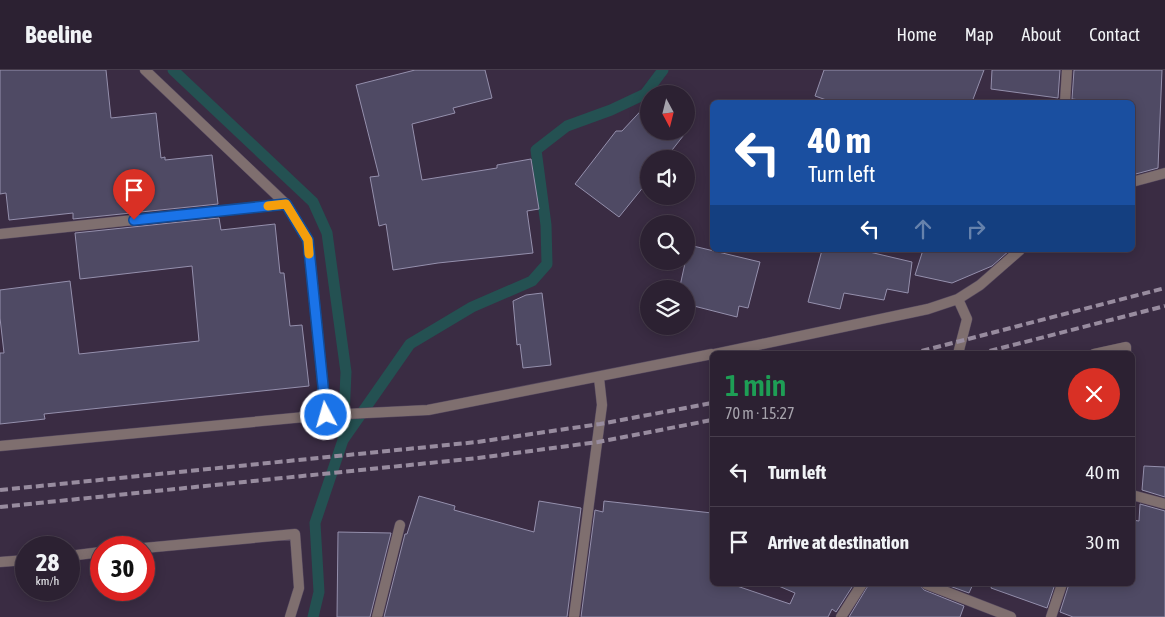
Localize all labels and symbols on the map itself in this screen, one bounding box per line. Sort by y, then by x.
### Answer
north arrow [640,85,695,140]
pin [113,169,155,220]
position arrow [299,388,351,440]
speed limit sign: 30 [90,536,155,601]

